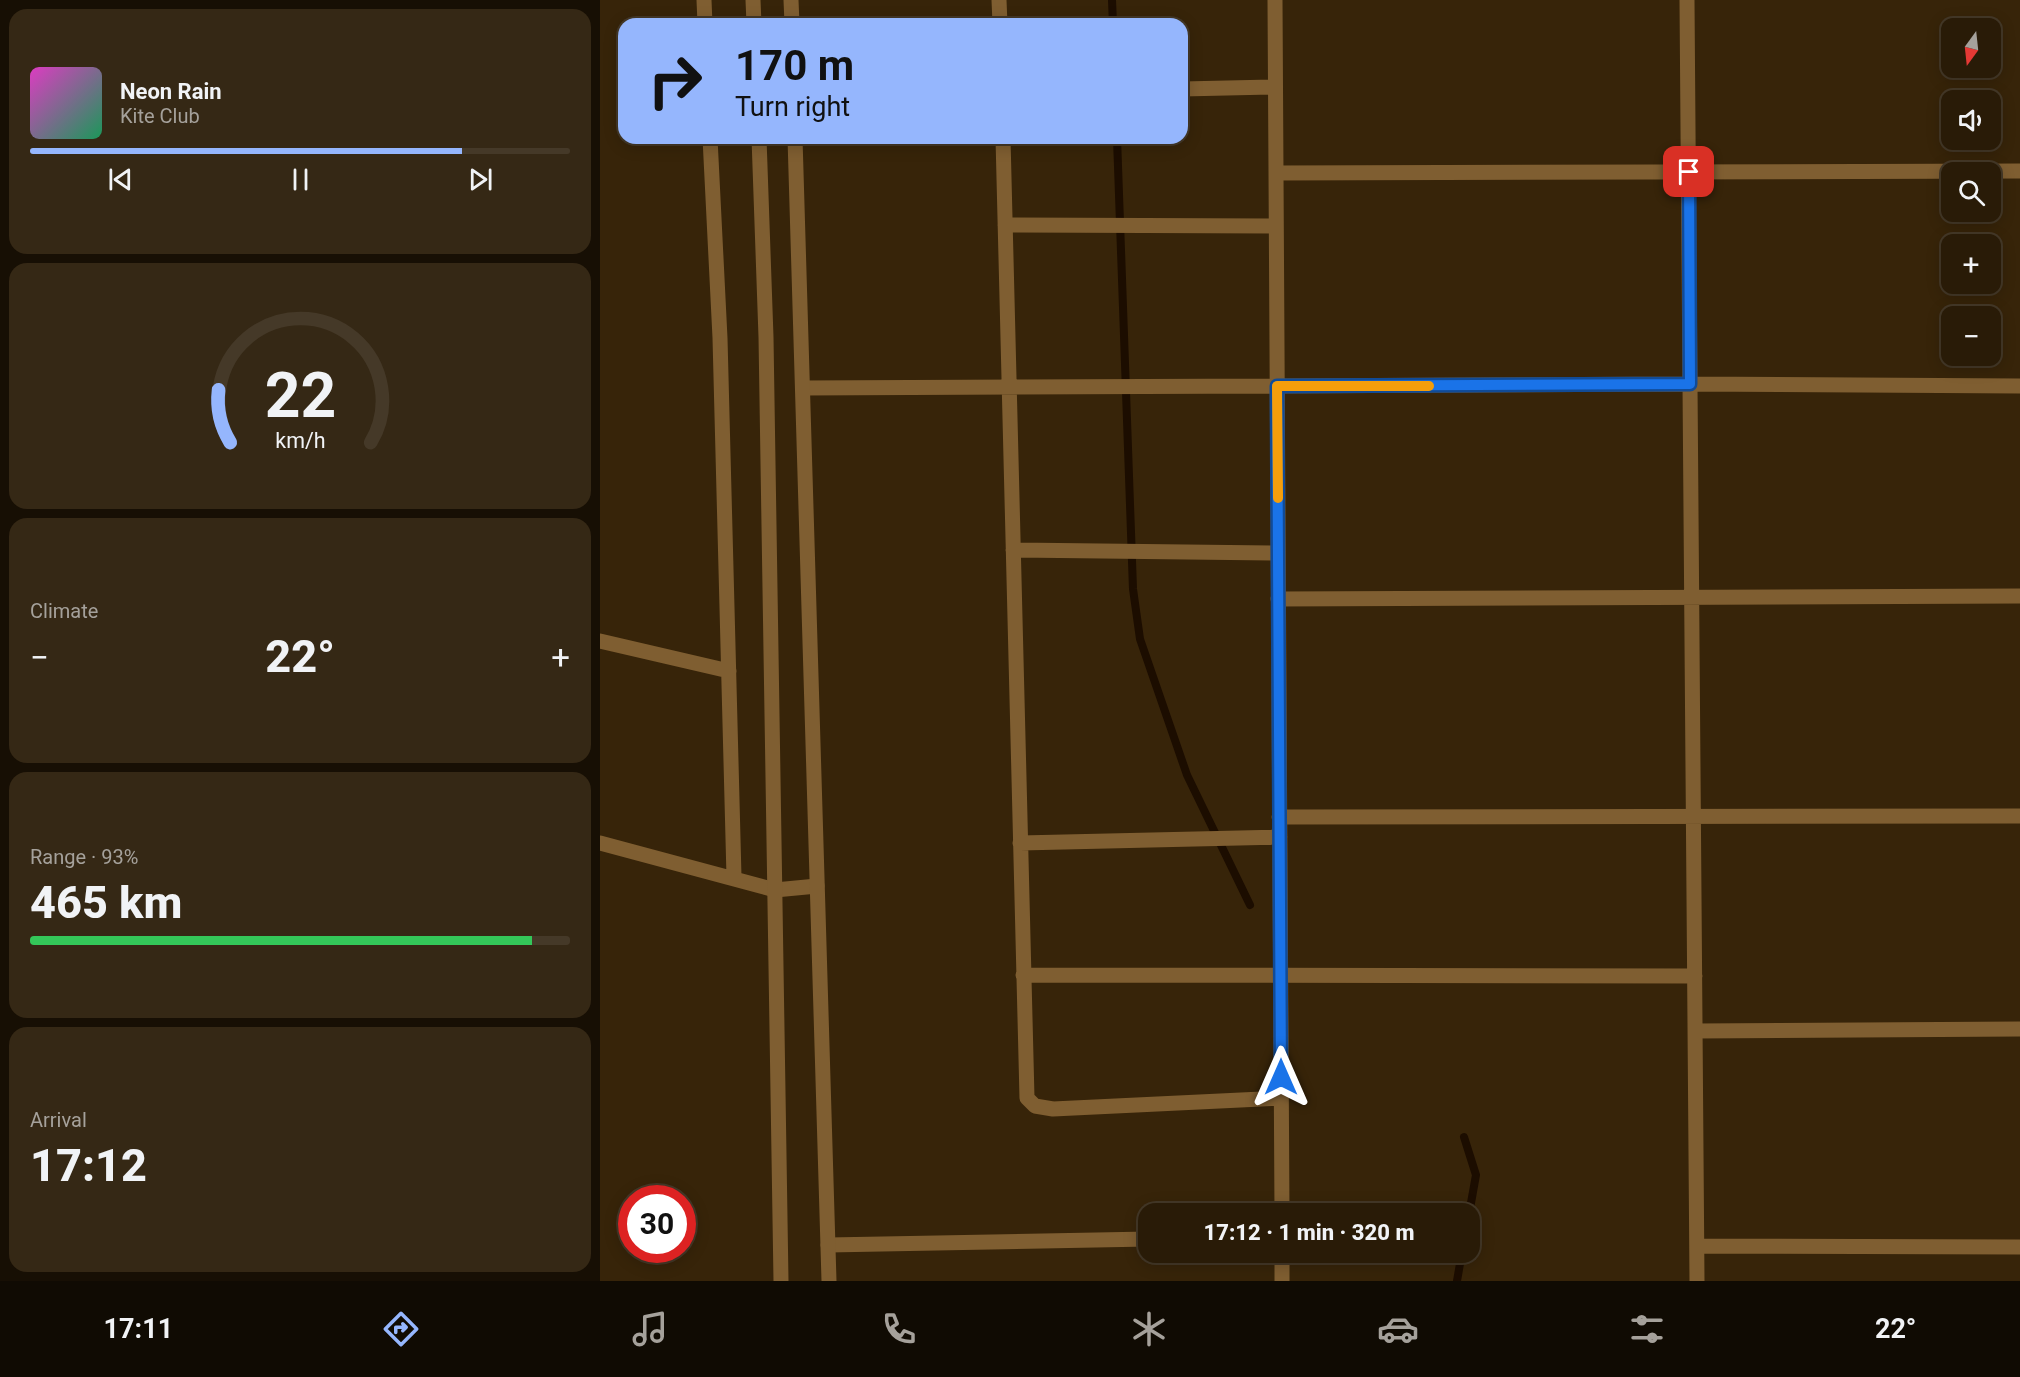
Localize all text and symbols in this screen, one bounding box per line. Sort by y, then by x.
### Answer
north arrow [1941,18,2001,78]
map controls [1941,18,2001,366]
text: 170 m [735,41,854,90]
icon: right [636,42,714,120]
text: Neon Rain [120,79,222,104]
button: sound [1941,90,2001,150]
text: Turn right [735,91,850,123]
text: Kite Club [120,104,200,128]
pin [1663,146,1714,197]
icon: arrive [1672,155,1705,188]
button: search [1941,162,2001,222]
icon: previous [104,163,137,196]
icon: pause [284,163,317,196]
icon: next [464,163,497,196]
button: + [1941,234,2001,294]
button: − [1941,306,2001,366]
text: 22 [264,359,336,432]
text: km/h [275,429,325,454]
text: Climate [30,599,98,623]
text: 22° [265,630,335,683]
text: − [30,638,49,677]
text: + [551,638,570,677]
text: Range · 93% [30,845,138,869]
text: 465 km [30,876,182,929]
position arrow [1249,1045,1313,1109]
text: Arrival [30,1108,87,1132]
text: 17:12 [30,1139,147,1192]
speed limit sign: 30 [618,1185,696,1263]
text: 17:12 · 1 min · 320 m [1204,1220,1414,1245]
icon: directions [380,1308,422,1350]
icon: music [629,1308,671,1350]
icon: phone [878,1308,920,1350]
icon: climate [1128,1308,1170,1350]
icon: car [1377,1308,1419,1350]
icon: filters [1626,1308,1668,1350]
text: 17:11 [104,1313,173,1345]
text: 22° [1875,1313,1916,1345]

